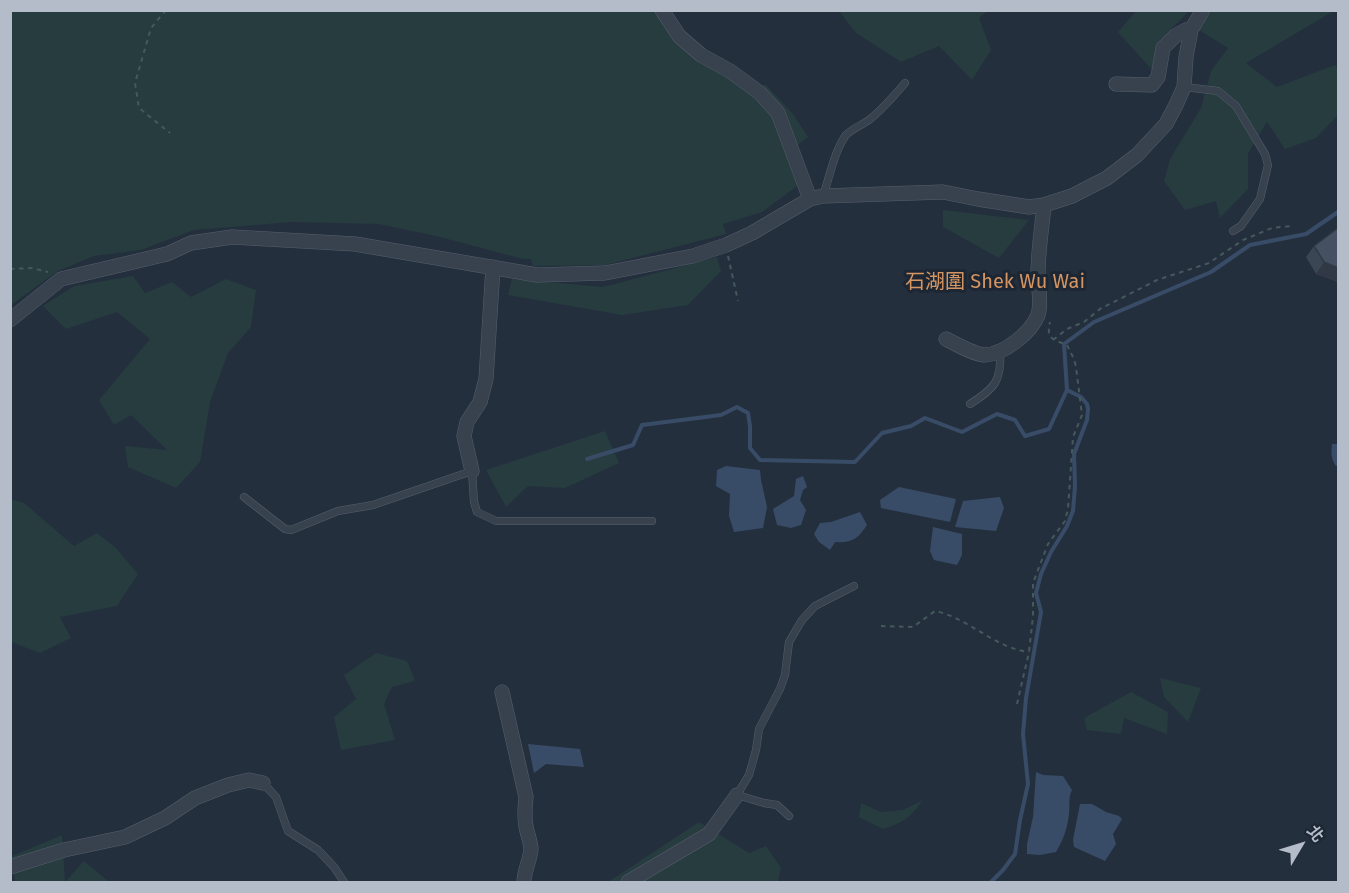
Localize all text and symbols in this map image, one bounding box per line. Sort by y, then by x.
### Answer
district label: 石湖圍 Shek Wu Wai [905,270,1085,294]
north arrow [1271,815,1331,875]
text: 北 [1303,821,1328,846]

